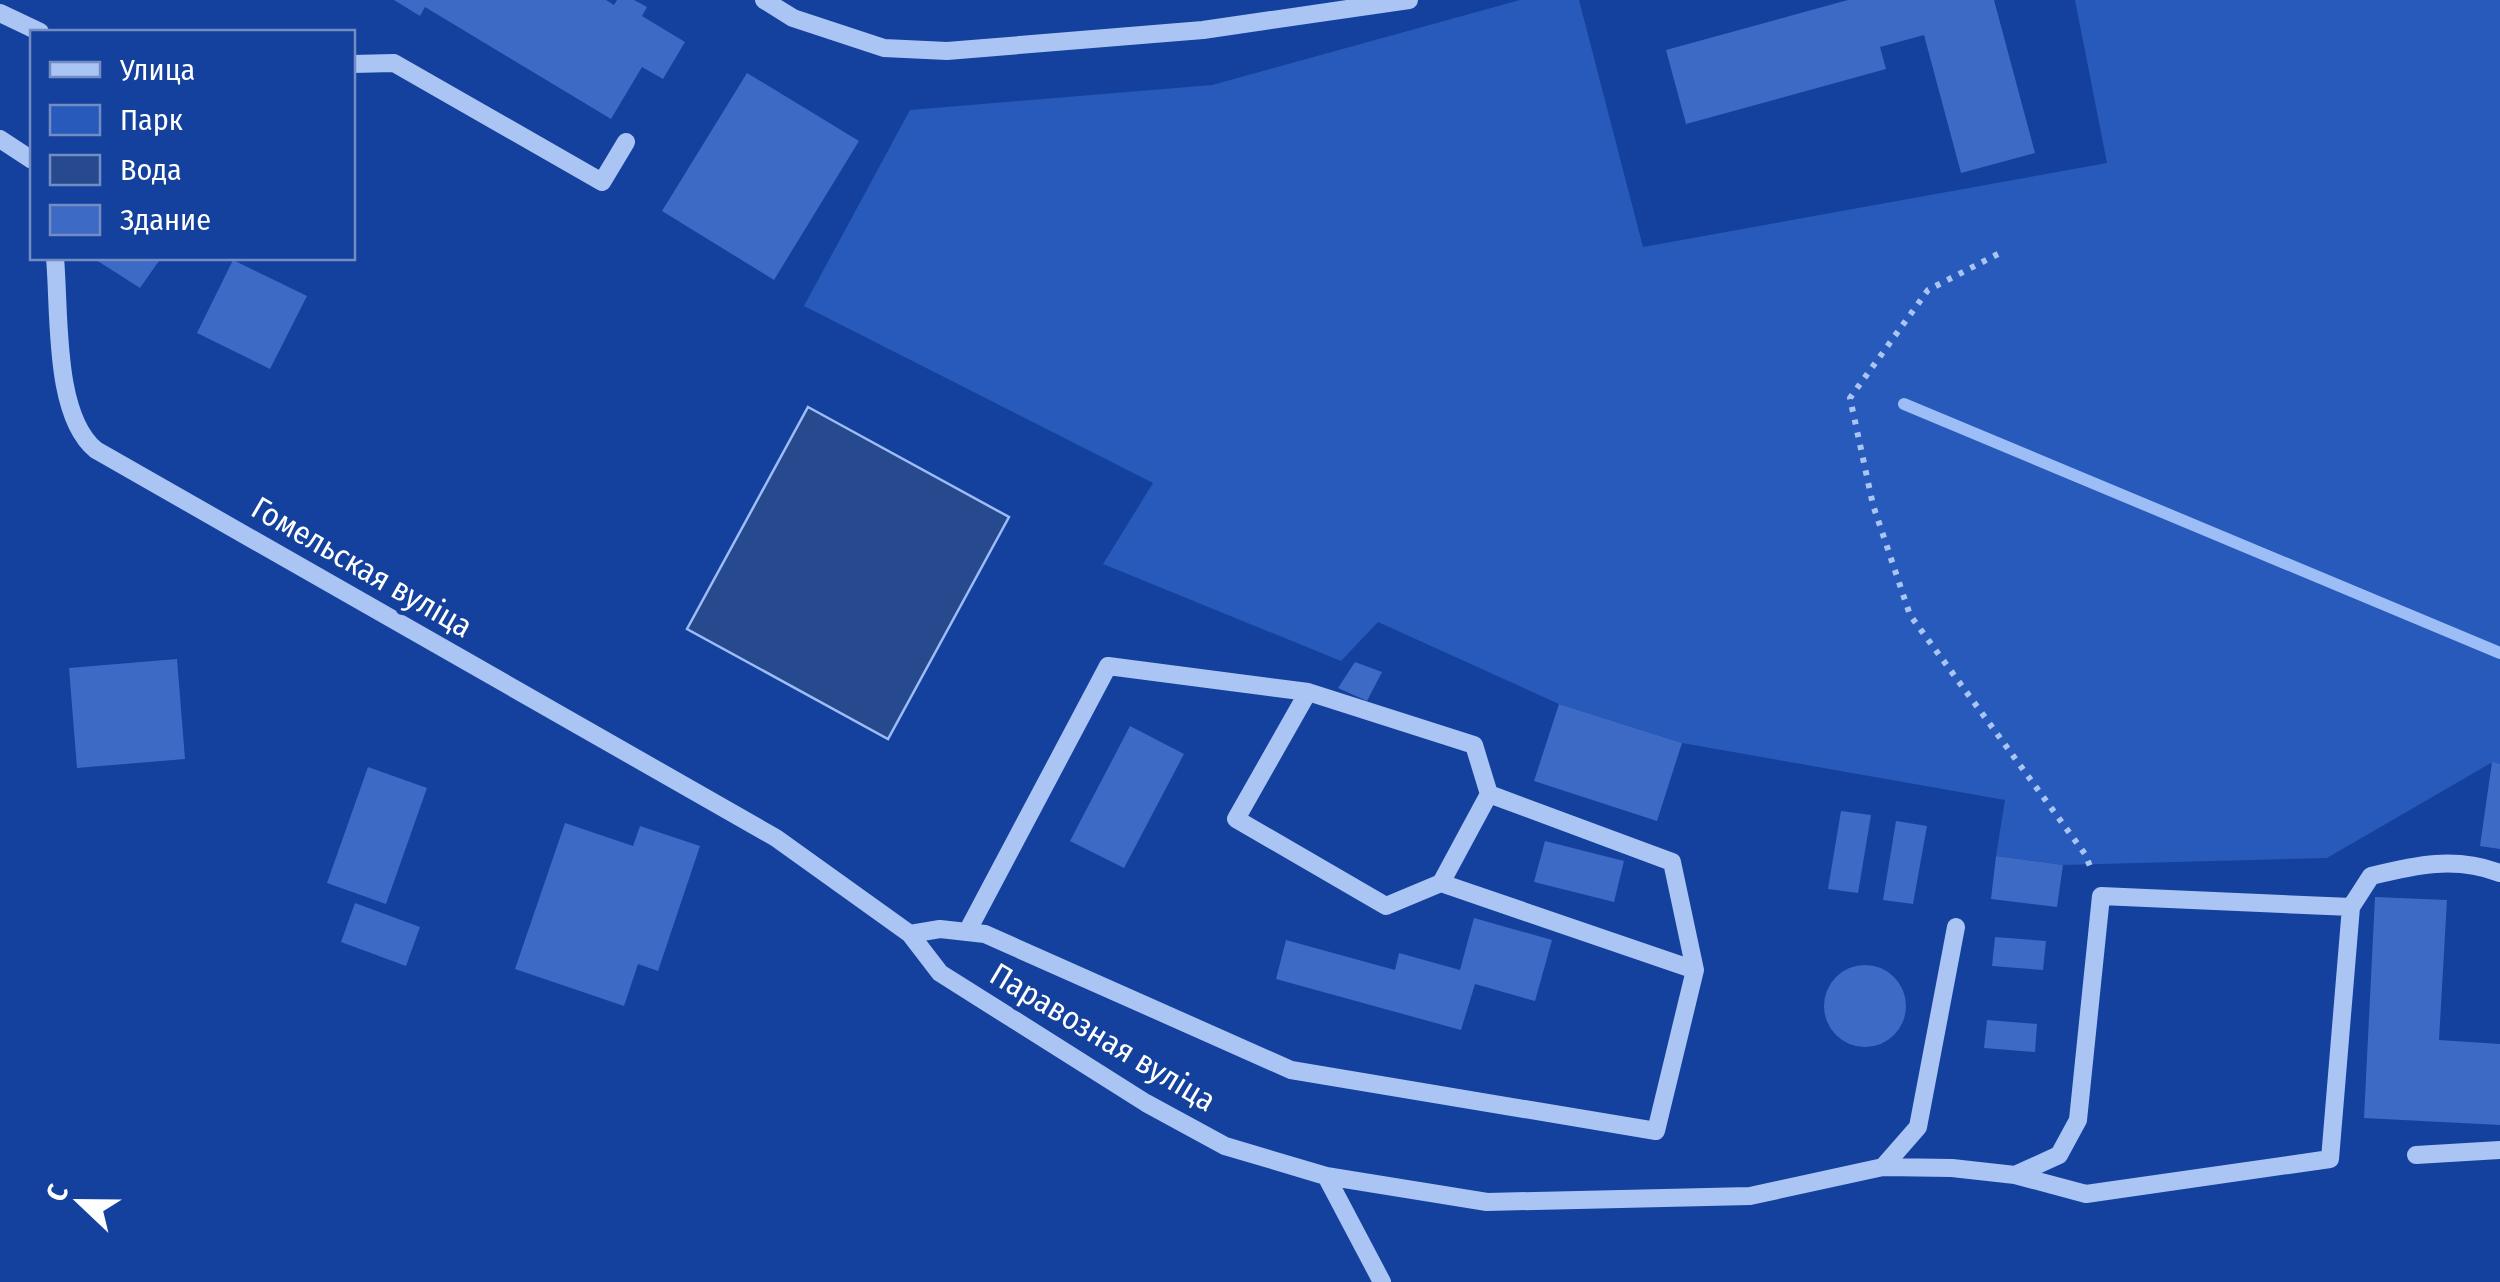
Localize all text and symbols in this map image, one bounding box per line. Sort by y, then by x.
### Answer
legend [30,30,355,260]
text: Улица [119,52,195,88]
text: Парк [120,102,183,138]
text: Вода [120,152,182,188]
text: Здание [120,202,211,238]
street label: Гомельская вуліца [245,488,479,646]
street label: Паравозная вуліца [983,955,1223,1119]
north arrow [30,1152,130,1252]
text: С [39,1180,75,1206]

